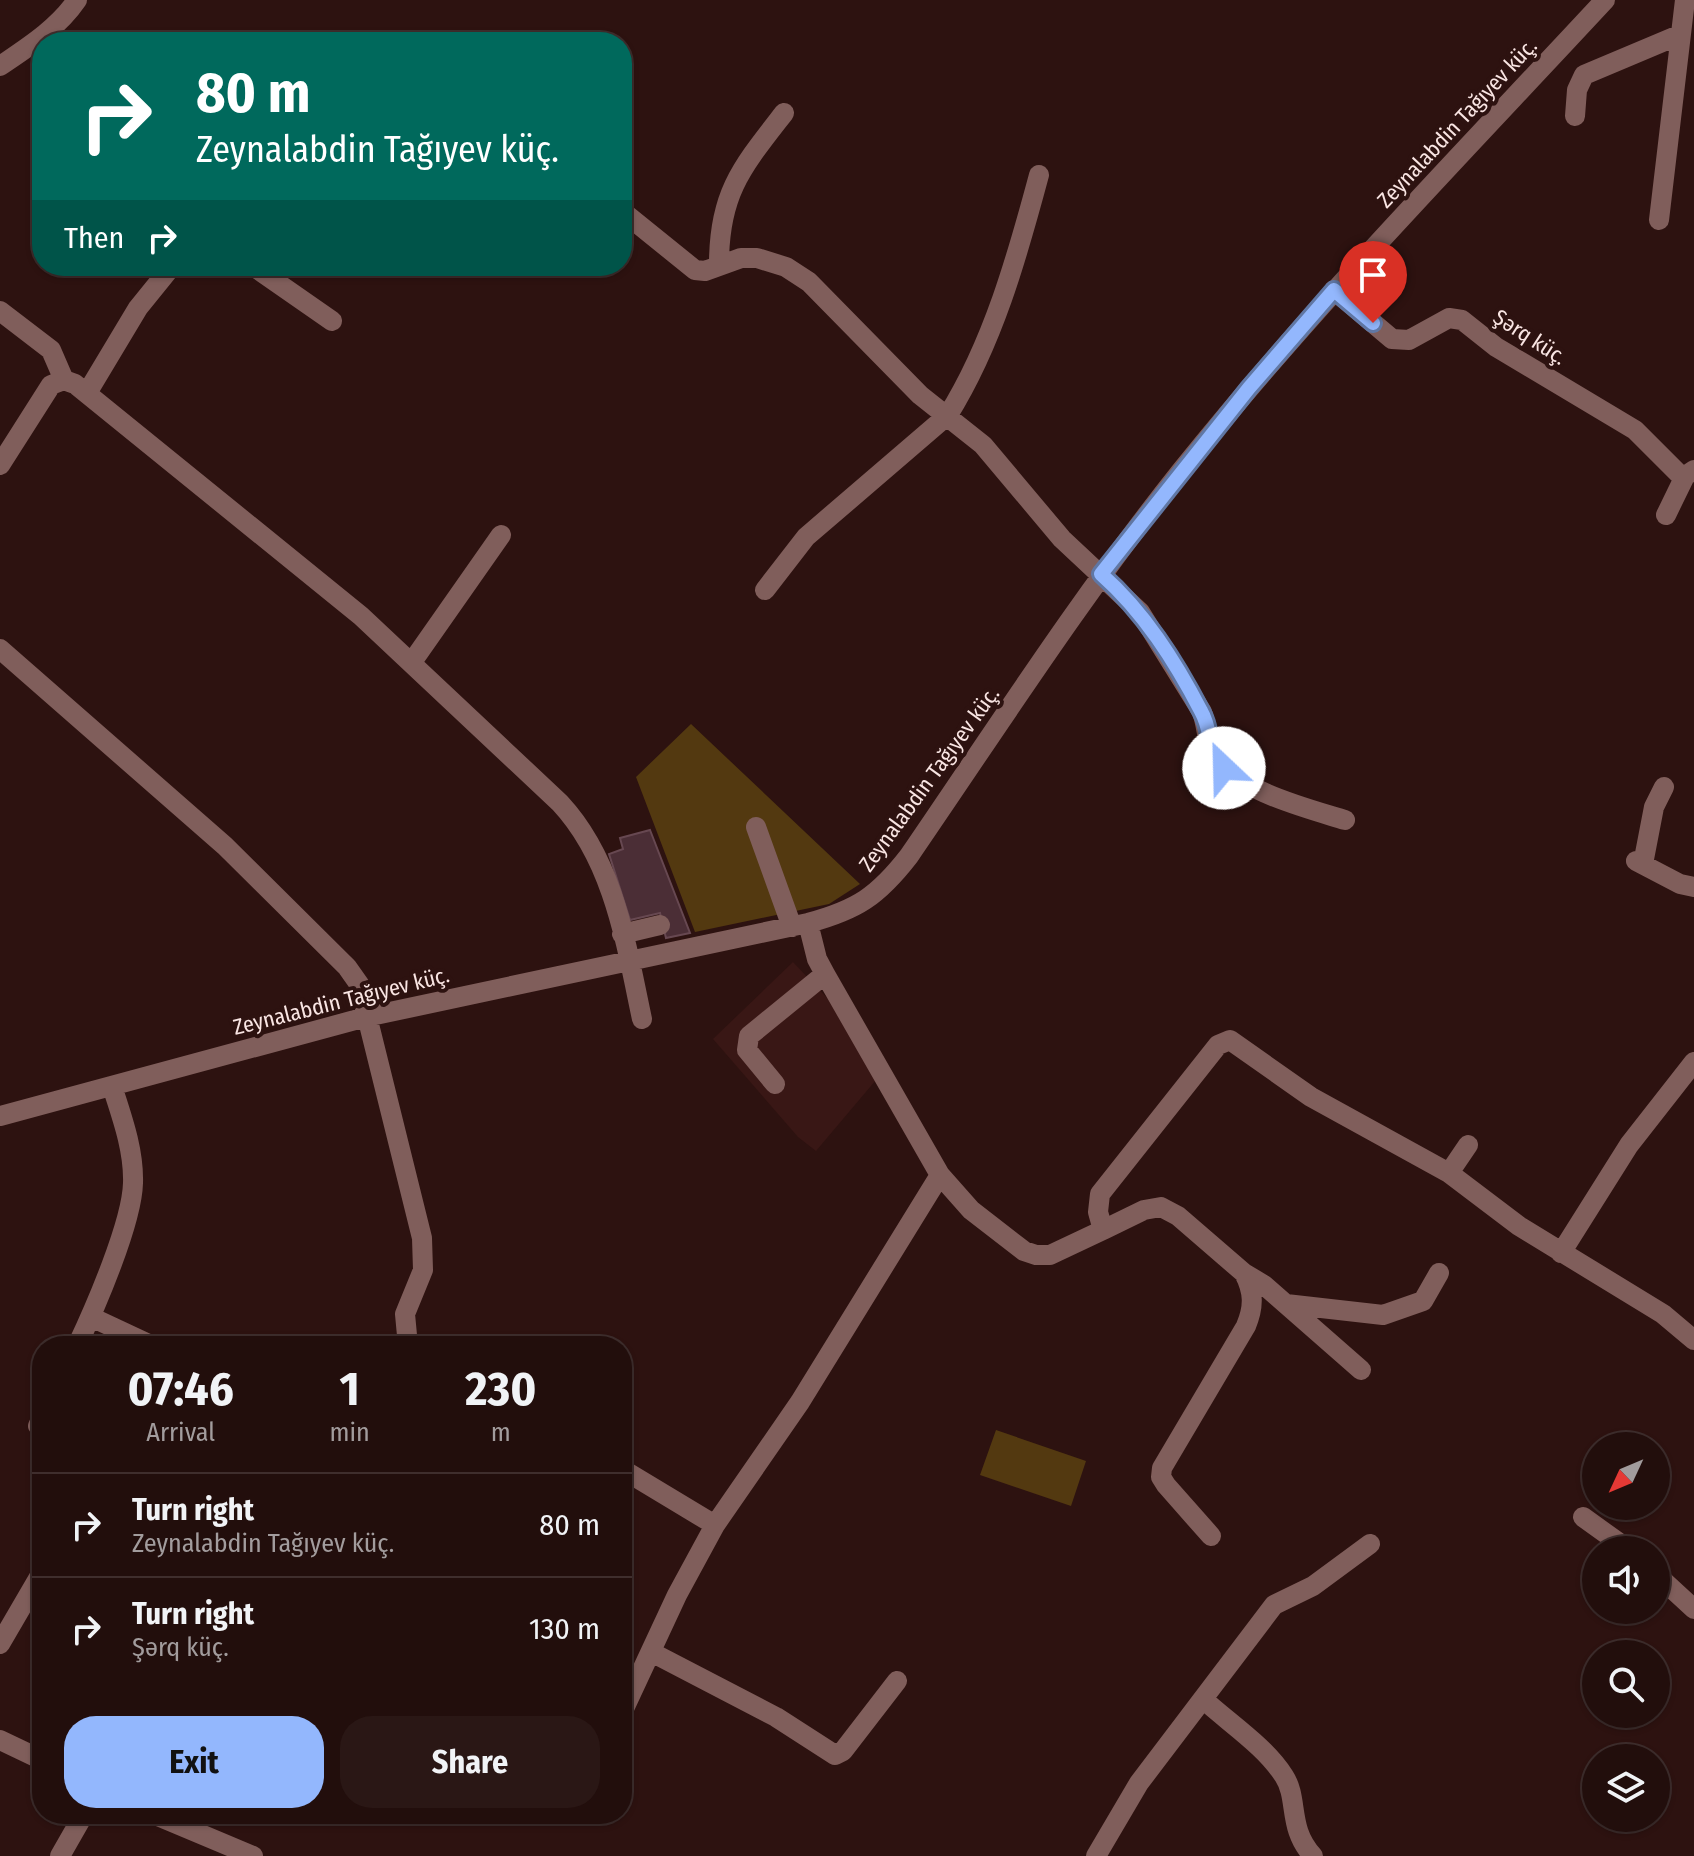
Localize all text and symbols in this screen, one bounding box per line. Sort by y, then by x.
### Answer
street label: Zeynalabdin Tağıyev küç. [1371,33,1543,213]
text: 80 m [196,60,311,127]
icon: right [64,64,168,168]
text: Zeynalabdin Tağıyev küç. [196,128,559,172]
icon: right [140,216,184,260]
text: Then [64,220,124,256]
pin [1339,241,1407,323]
icon: arrive [1351,253,1395,297]
street label: Şərq küç. [1488,303,1572,371]
street label: Zeynalabdin Tağıyev küç. [853,681,1005,877]
position arrow [1182,726,1266,810]
street label: Zeynalabdin Tağıyev küç. [230,961,452,1041]
text: 07:46 [128,1360,234,1418]
text: 1 [339,1360,360,1418]
text: 230 [465,1360,536,1418]
text: Arrival [146,1417,215,1448]
text: min [329,1417,370,1448]
text: m [491,1417,511,1448]
north arrow [1582,1432,1670,1520]
map controls [1582,1432,1670,1832]
text: Turn right [132,1492,254,1528]
icon: right [64,1503,108,1547]
text: 80 m [539,1507,600,1543]
text: Zeynalabdin Tağıyev küç. [132,1528,394,1559]
button: sound [1582,1536,1670,1624]
text: Turn right [132,1596,254,1632]
icon: right [64,1607,108,1651]
text: 130 m [529,1611,600,1647]
text: Şərq küç. [132,1632,229,1663]
button: search [1582,1640,1670,1728]
button: Exit [64,1716,324,1808]
button: Share [340,1716,600,1808]
button: layers [1582,1744,1670,1832]

